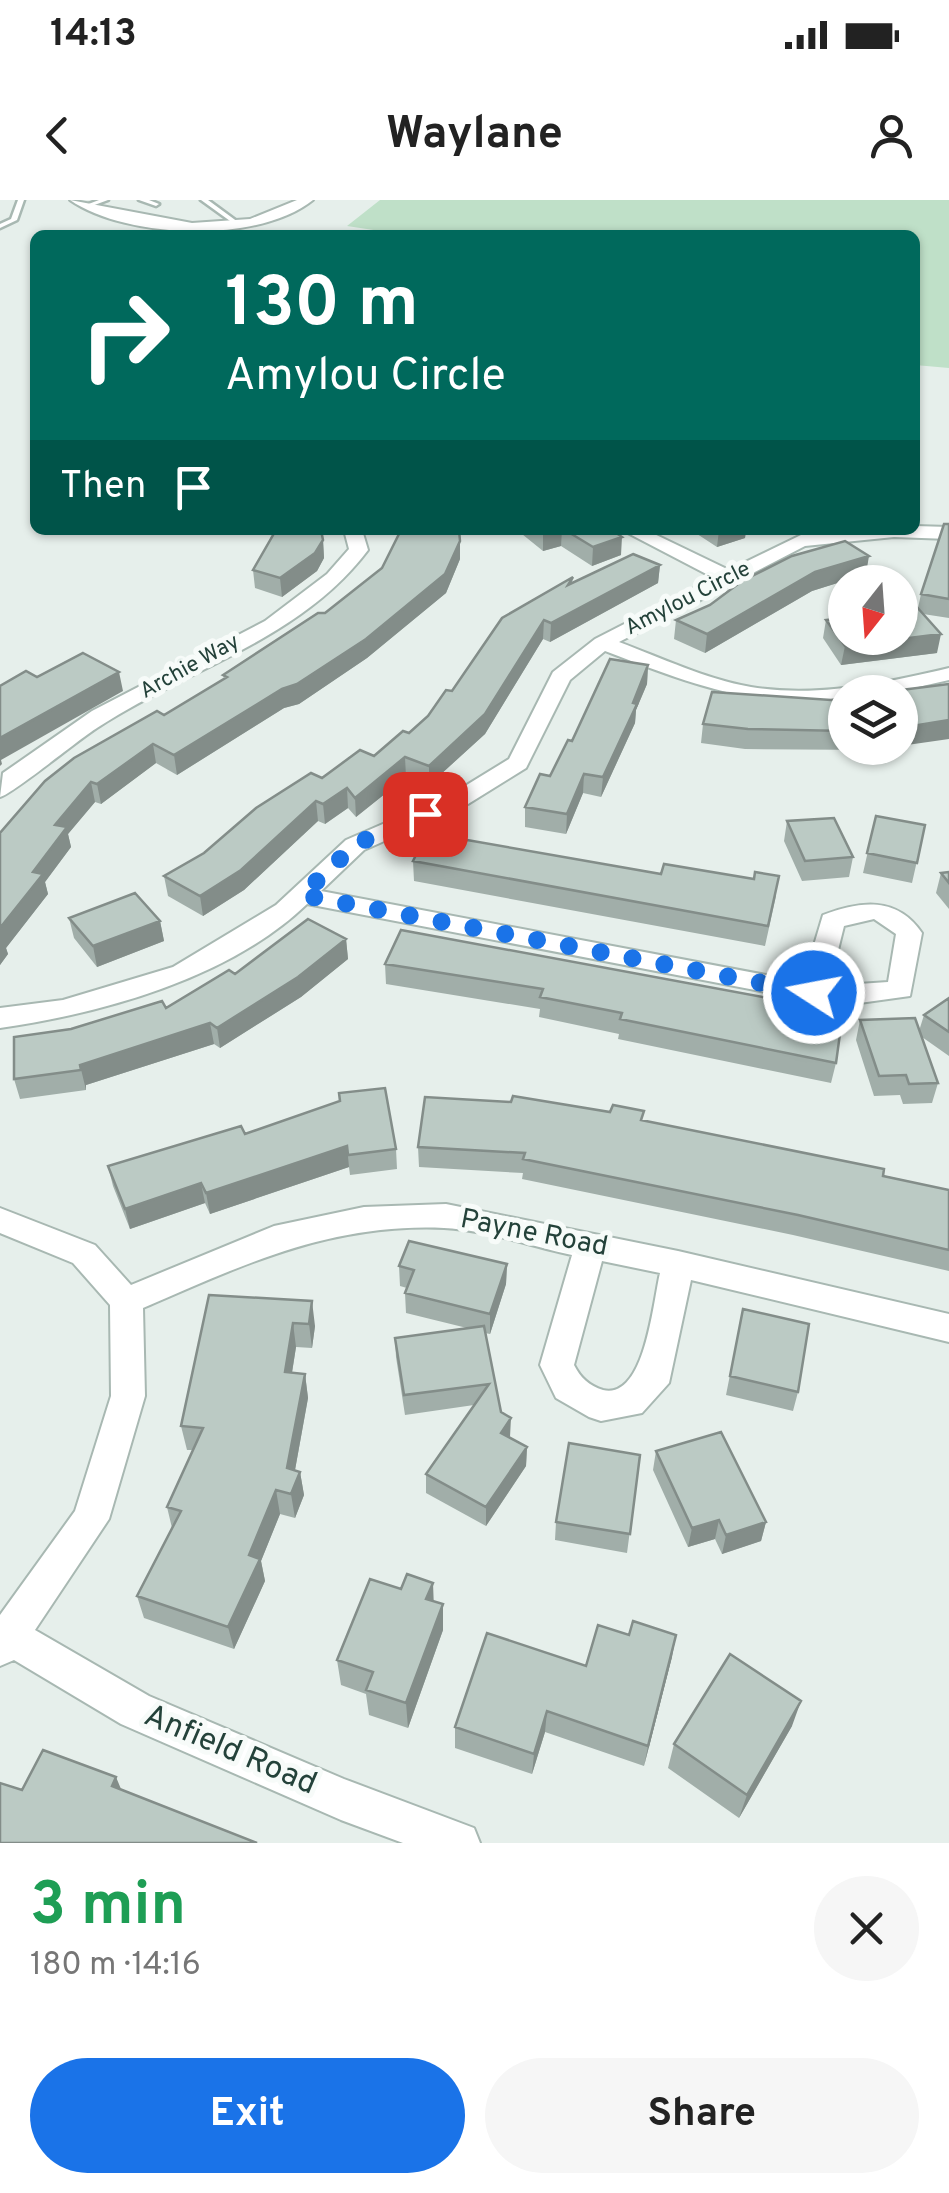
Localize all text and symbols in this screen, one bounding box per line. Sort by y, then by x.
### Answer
text: 14:13 [50,11,137,60]
text: Waylane [386,107,563,164]
icon: back [30,108,85,163]
icon: person [864,108,919,163]
text: 130 m [225,262,419,351]
icon: right [60,270,190,400]
text: Amylou Circle [225,349,506,406]
icon: arrive [166,460,221,515]
text: Then [60,463,146,512]
street label: Amylou Circle [621,556,755,642]
north arrow [828,565,918,655]
map controls [828,565,918,765]
street label: Archie Way [136,629,244,705]
button: layers [828,675,918,765]
pin [383,772,468,857]
icon: arrive [398,787,453,842]
position arrow [762,941,866,1045]
street label: Payne Road [457,1202,611,1266]
street label: Anfield Road [138,1697,322,1805]
text: 3 min [30,1870,186,1946]
button: close [814,1876,919,1981]
text: 180 m · 14:16 [30,1946,201,1986]
button: Exit [30,2058,465,2173]
button: Share [485,2058,919,2173]

